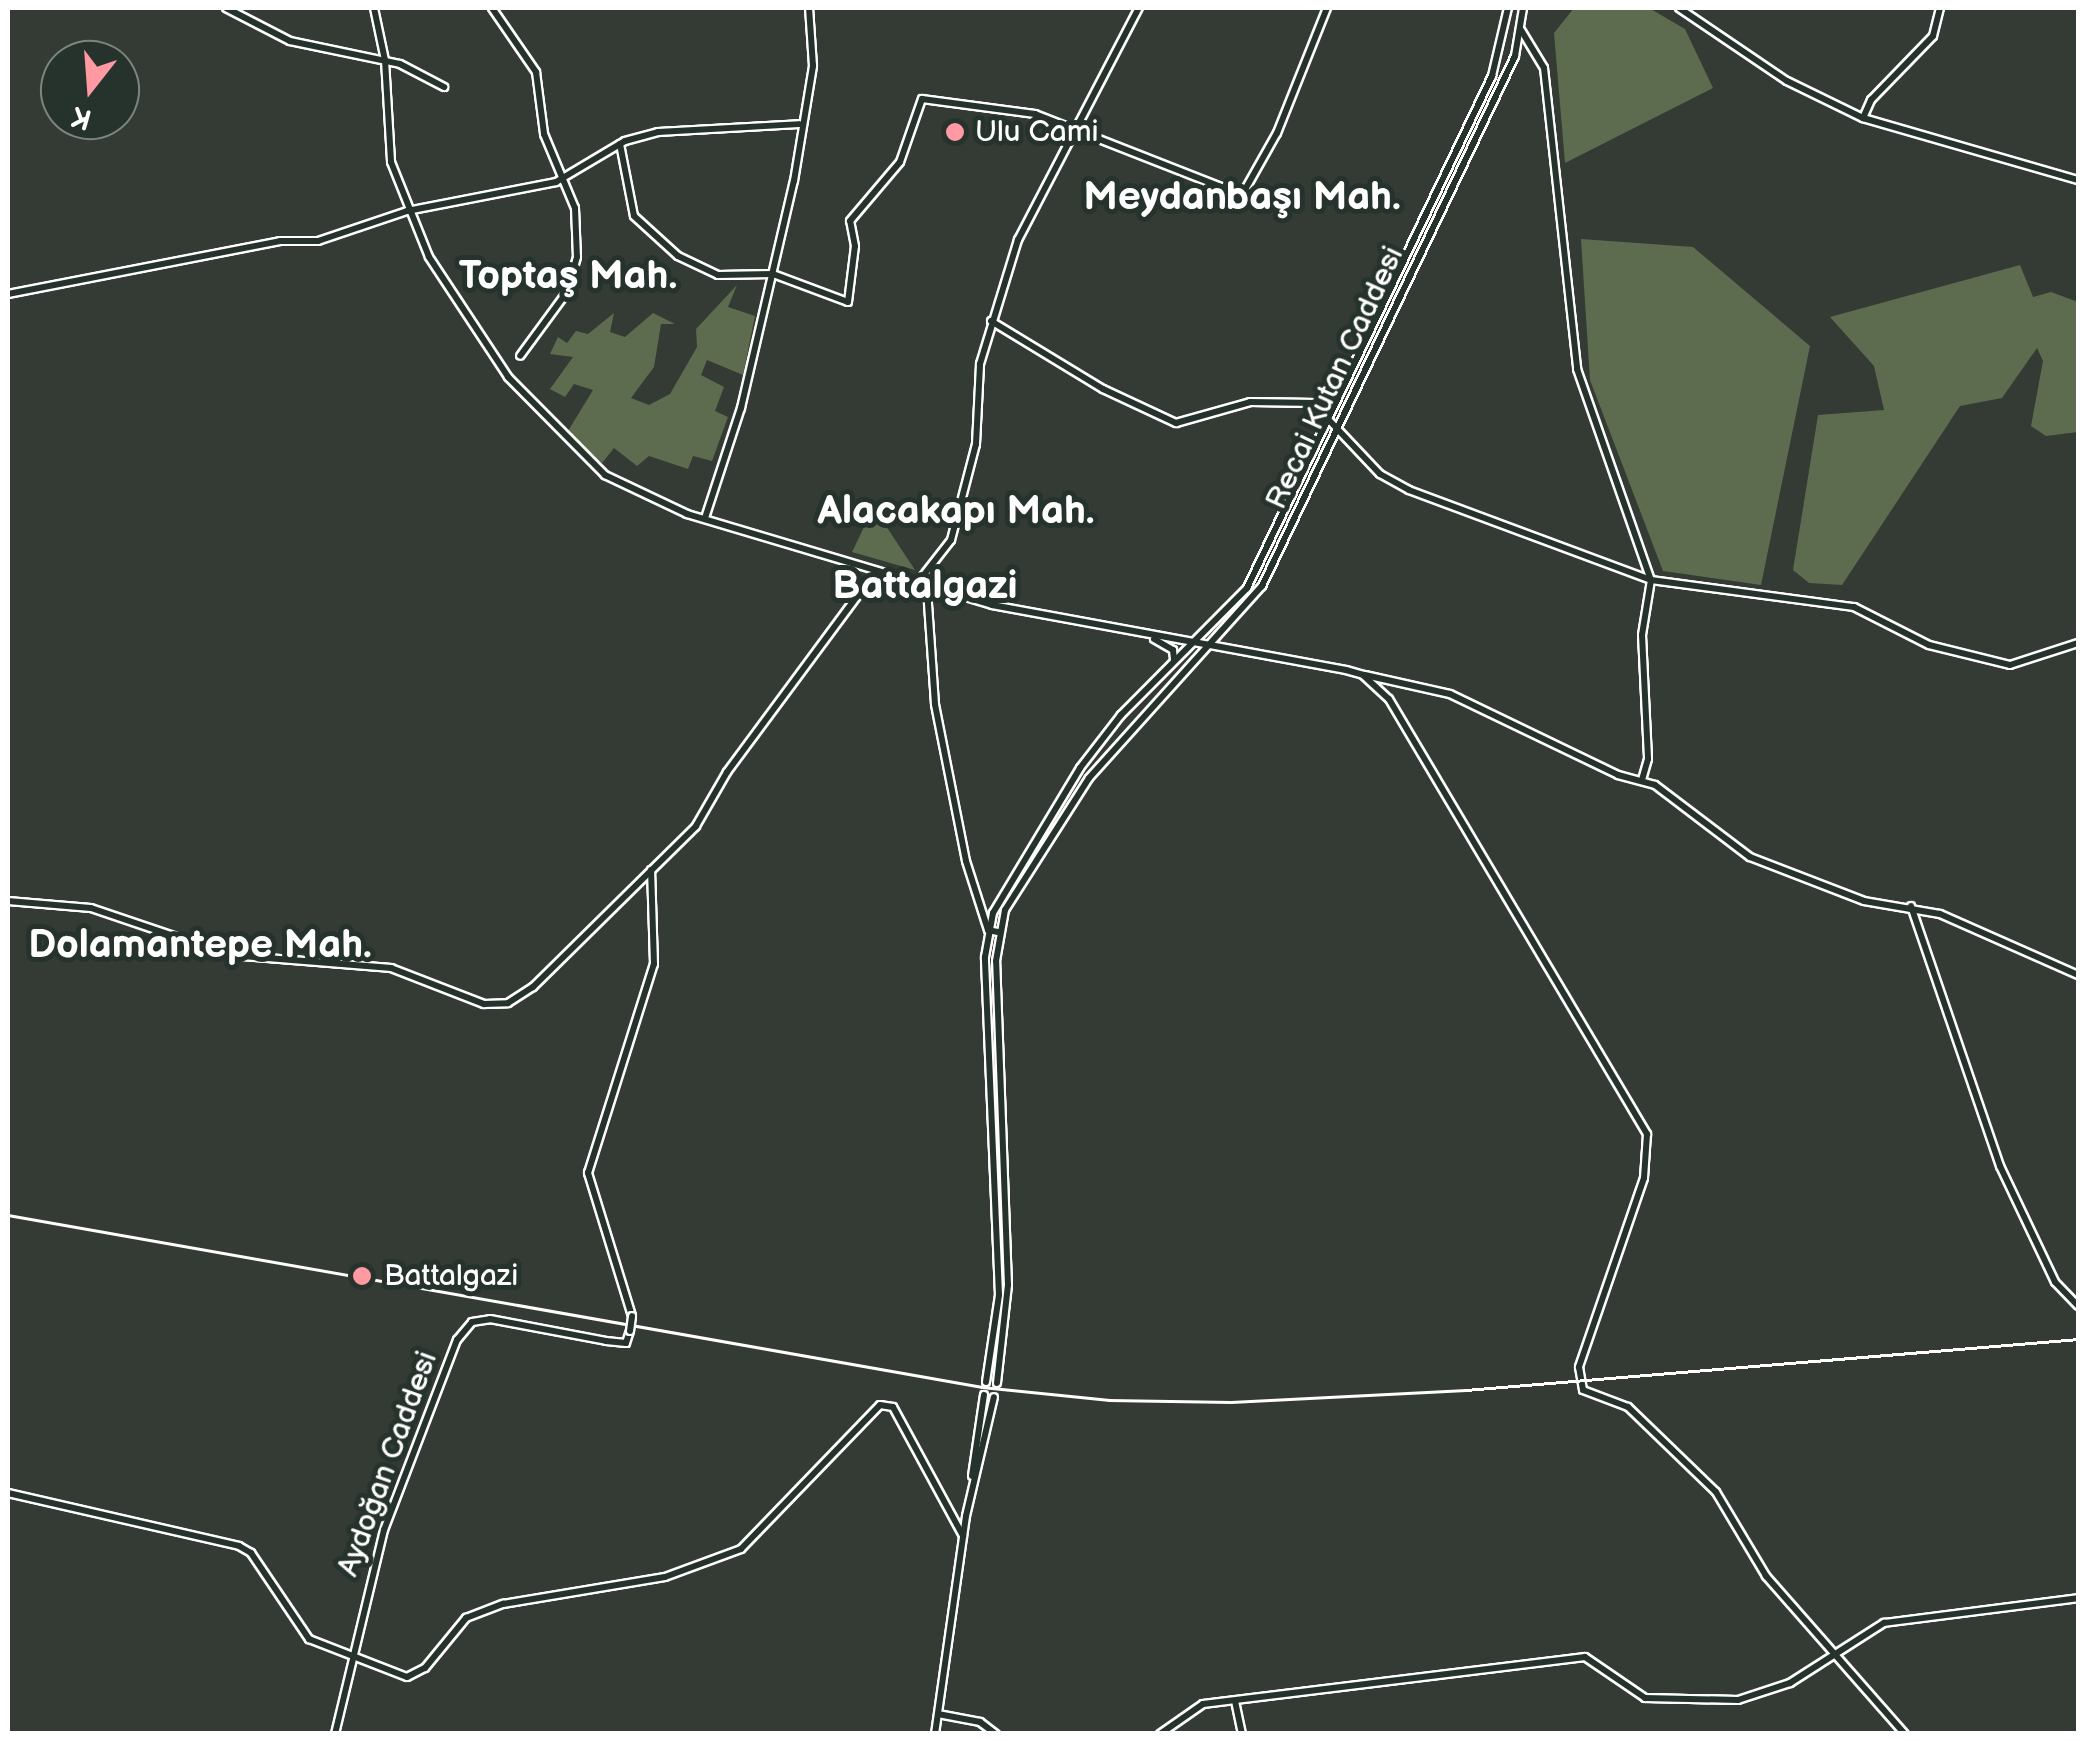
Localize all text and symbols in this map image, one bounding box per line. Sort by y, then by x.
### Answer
north arrow [40,40,140,140]
text: K [68,99,96,136]
place label: Ulu Cami [975,114,1099,150]
marker: Ulu Cami [944,121,966,143]
district label: Meydanbaşı Mah. [1083,173,1401,221]
street label: Recai Kutan Caddesi [1258,241,1412,515]
district label: Toptaş Mah. [459,252,677,300]
district label: Alacakapı Mah. [817,487,1095,535]
district label: Battalgazi [832,562,1018,610]
district label: Dolamantepe Mah. [28,921,372,969]
place label: Battalgazi [384,1258,518,1294]
marker: Battalgazi [349,1263,375,1289]
street label: Aydoğan Caddesi [331,1347,445,1581]

